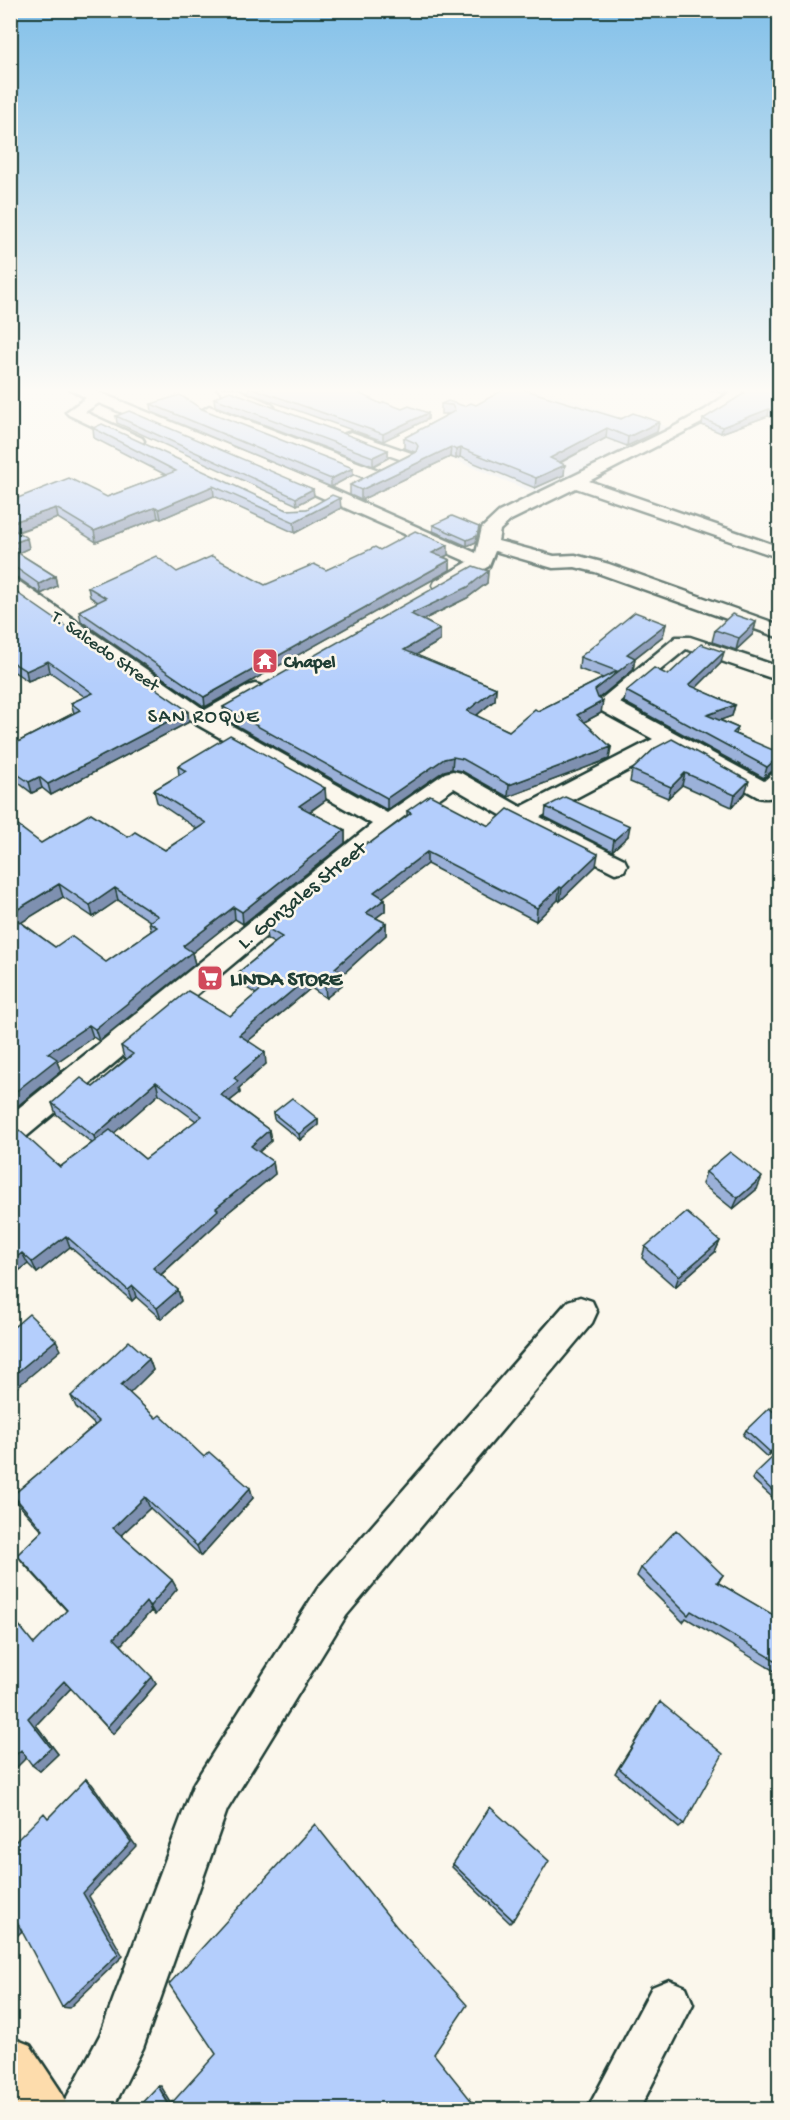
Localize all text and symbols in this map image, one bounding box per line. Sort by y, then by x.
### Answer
street label: T. Salcedo Street [46,607,164,698]
temple icon: Chapel [250,646,280,676]
place label: Chapel [283,653,336,674]
district label: SAN ROQUE [148,707,260,730]
street label: L. Gonzales Street [234,836,375,956]
supermarket icon: LINDA STORE [195,963,225,993]
place label: LINDA STORE [230,969,344,994]

